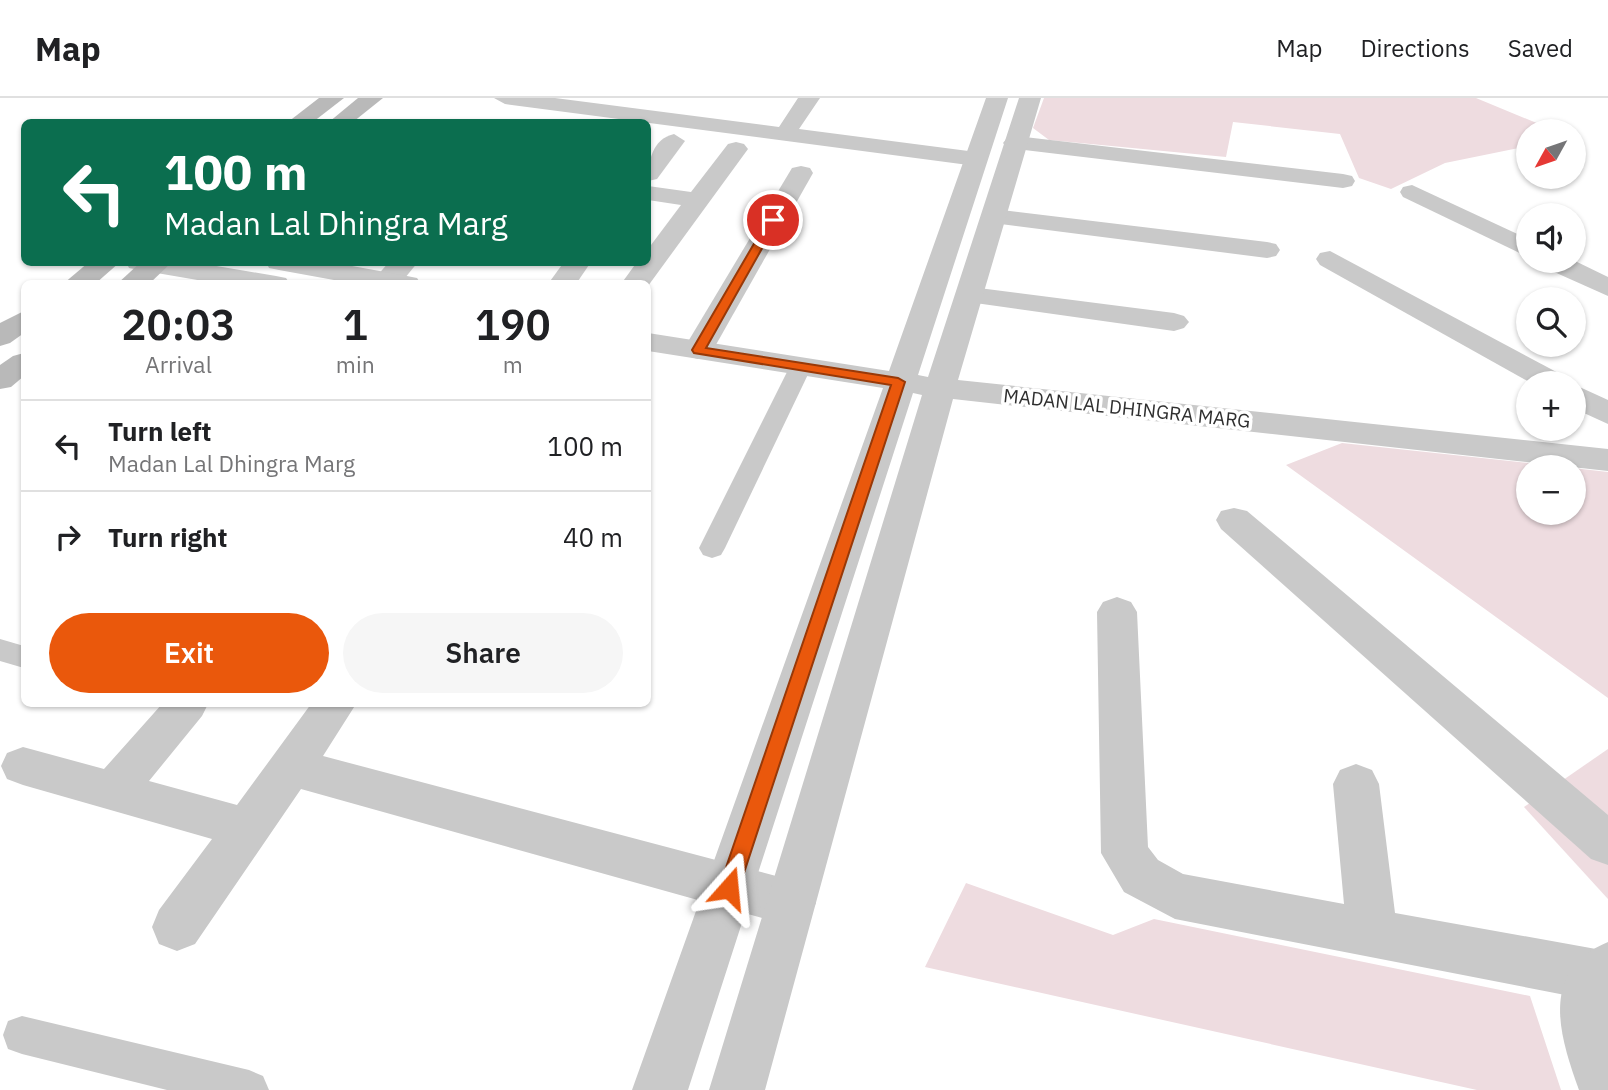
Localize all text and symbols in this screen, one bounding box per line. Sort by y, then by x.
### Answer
text: Map [35,27,101,70]
text: Map [1276,32,1322,64]
text: Directions [1360,32,1470,64]
text: Saved [1508,32,1573,64]
north arrow [1516,119,1586,189]
map controls [1516,119,1586,525]
text: 100 m [164,140,308,203]
icon: left [49,147,140,238]
pin [743,190,803,250]
icon: arrive [754,201,792,239]
text: Madan Lal Dhingra Marg [164,202,508,244]
button: sound [1516,203,1586,273]
button: search [1516,287,1586,357]
text: 20:03 [121,297,236,352]
text: 1 [343,297,368,352]
text: 190 [475,297,551,352]
text: Arrival [145,349,212,379]
text: min [336,349,375,379]
text: m [503,349,523,379]
button: + [1516,371,1586,441]
street label: MADAN LAL DHINGRA MARG [1002,383,1252,433]
text: Turn left [108,414,211,448]
icon: left [49,427,87,465]
text: 100 m [547,429,623,463]
text: Madan Lal Dhingra Marg [108,448,355,478]
button: − [1516,455,1586,525]
icon: right [49,518,87,556]
text: Turn right [108,520,227,554]
text: 40 m [563,520,623,554]
button: Exit [49,613,329,693]
button: Share [343,613,623,693]
position arrow [692,851,766,925]

